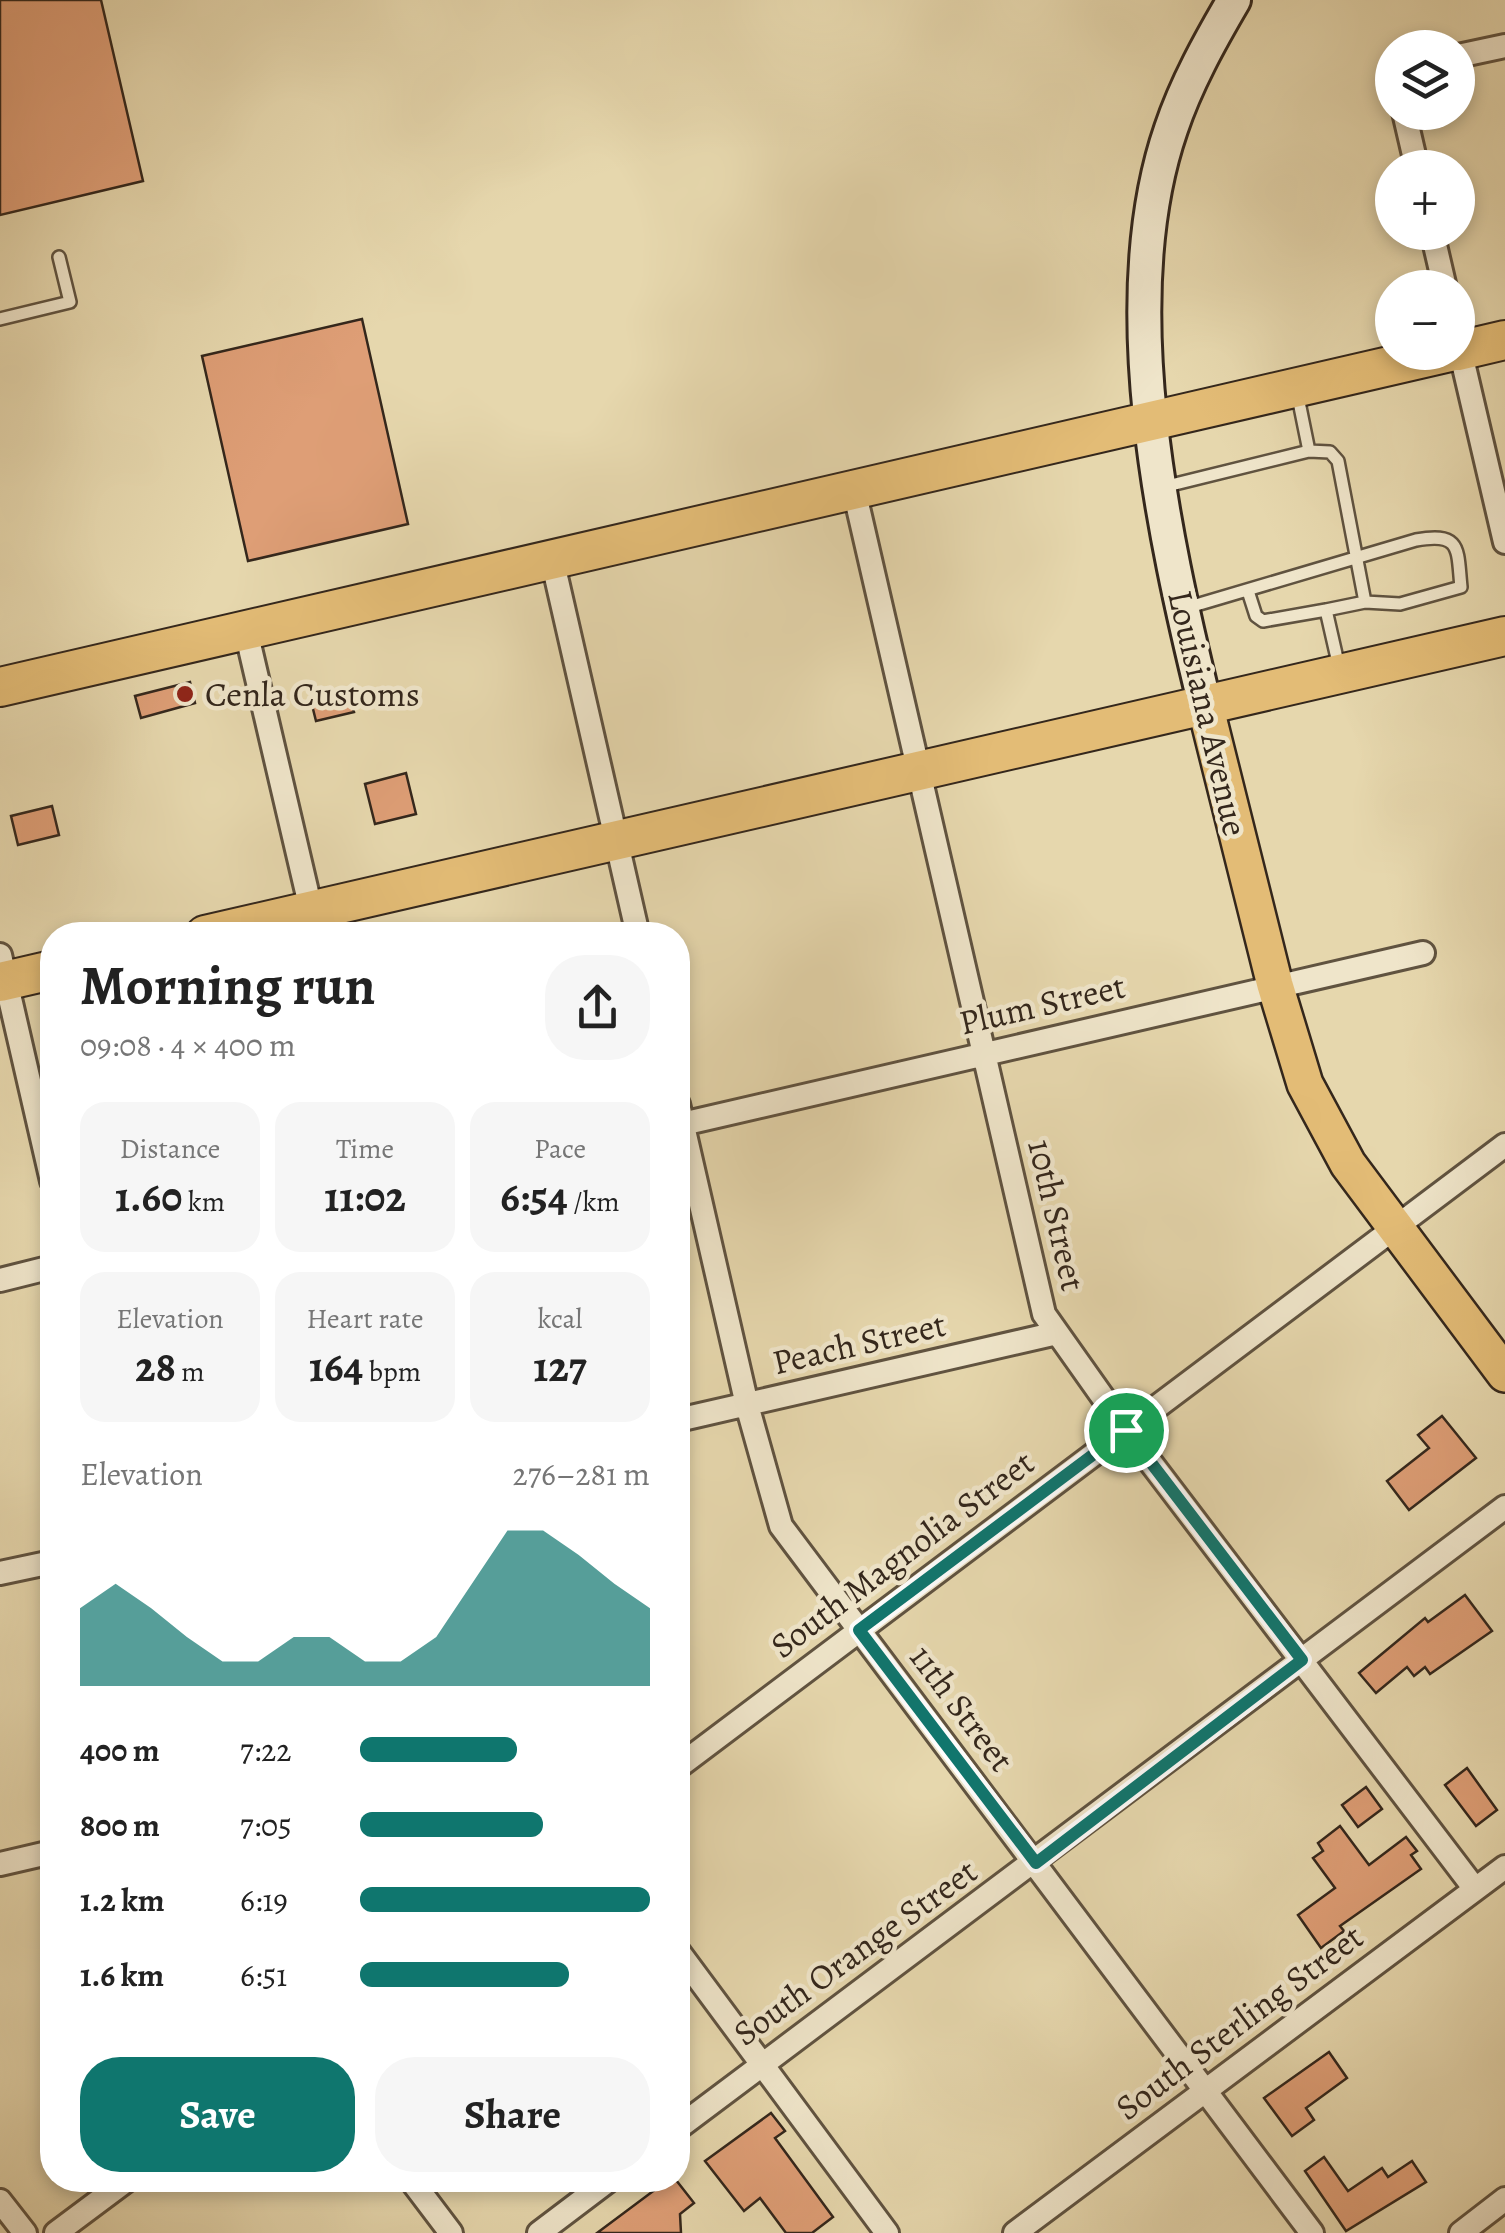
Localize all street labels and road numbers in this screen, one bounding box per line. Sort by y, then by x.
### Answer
street label: Louisiana Avenue [1156,585,1260,841]
street label: Plum Street [954,962,1130,1046]
street label: 10th Street [1016,1135,1098,1295]
street label: Peach Street [768,1300,950,1386]
street label: South Magnolia Street [760,1439,1044,1669]
street label: 11th Street [899,1635,1025,1781]
street label: South Orange Street [723,1847,987,2057]
street label: South Sterling Street [1105,1913,1373,2131]

